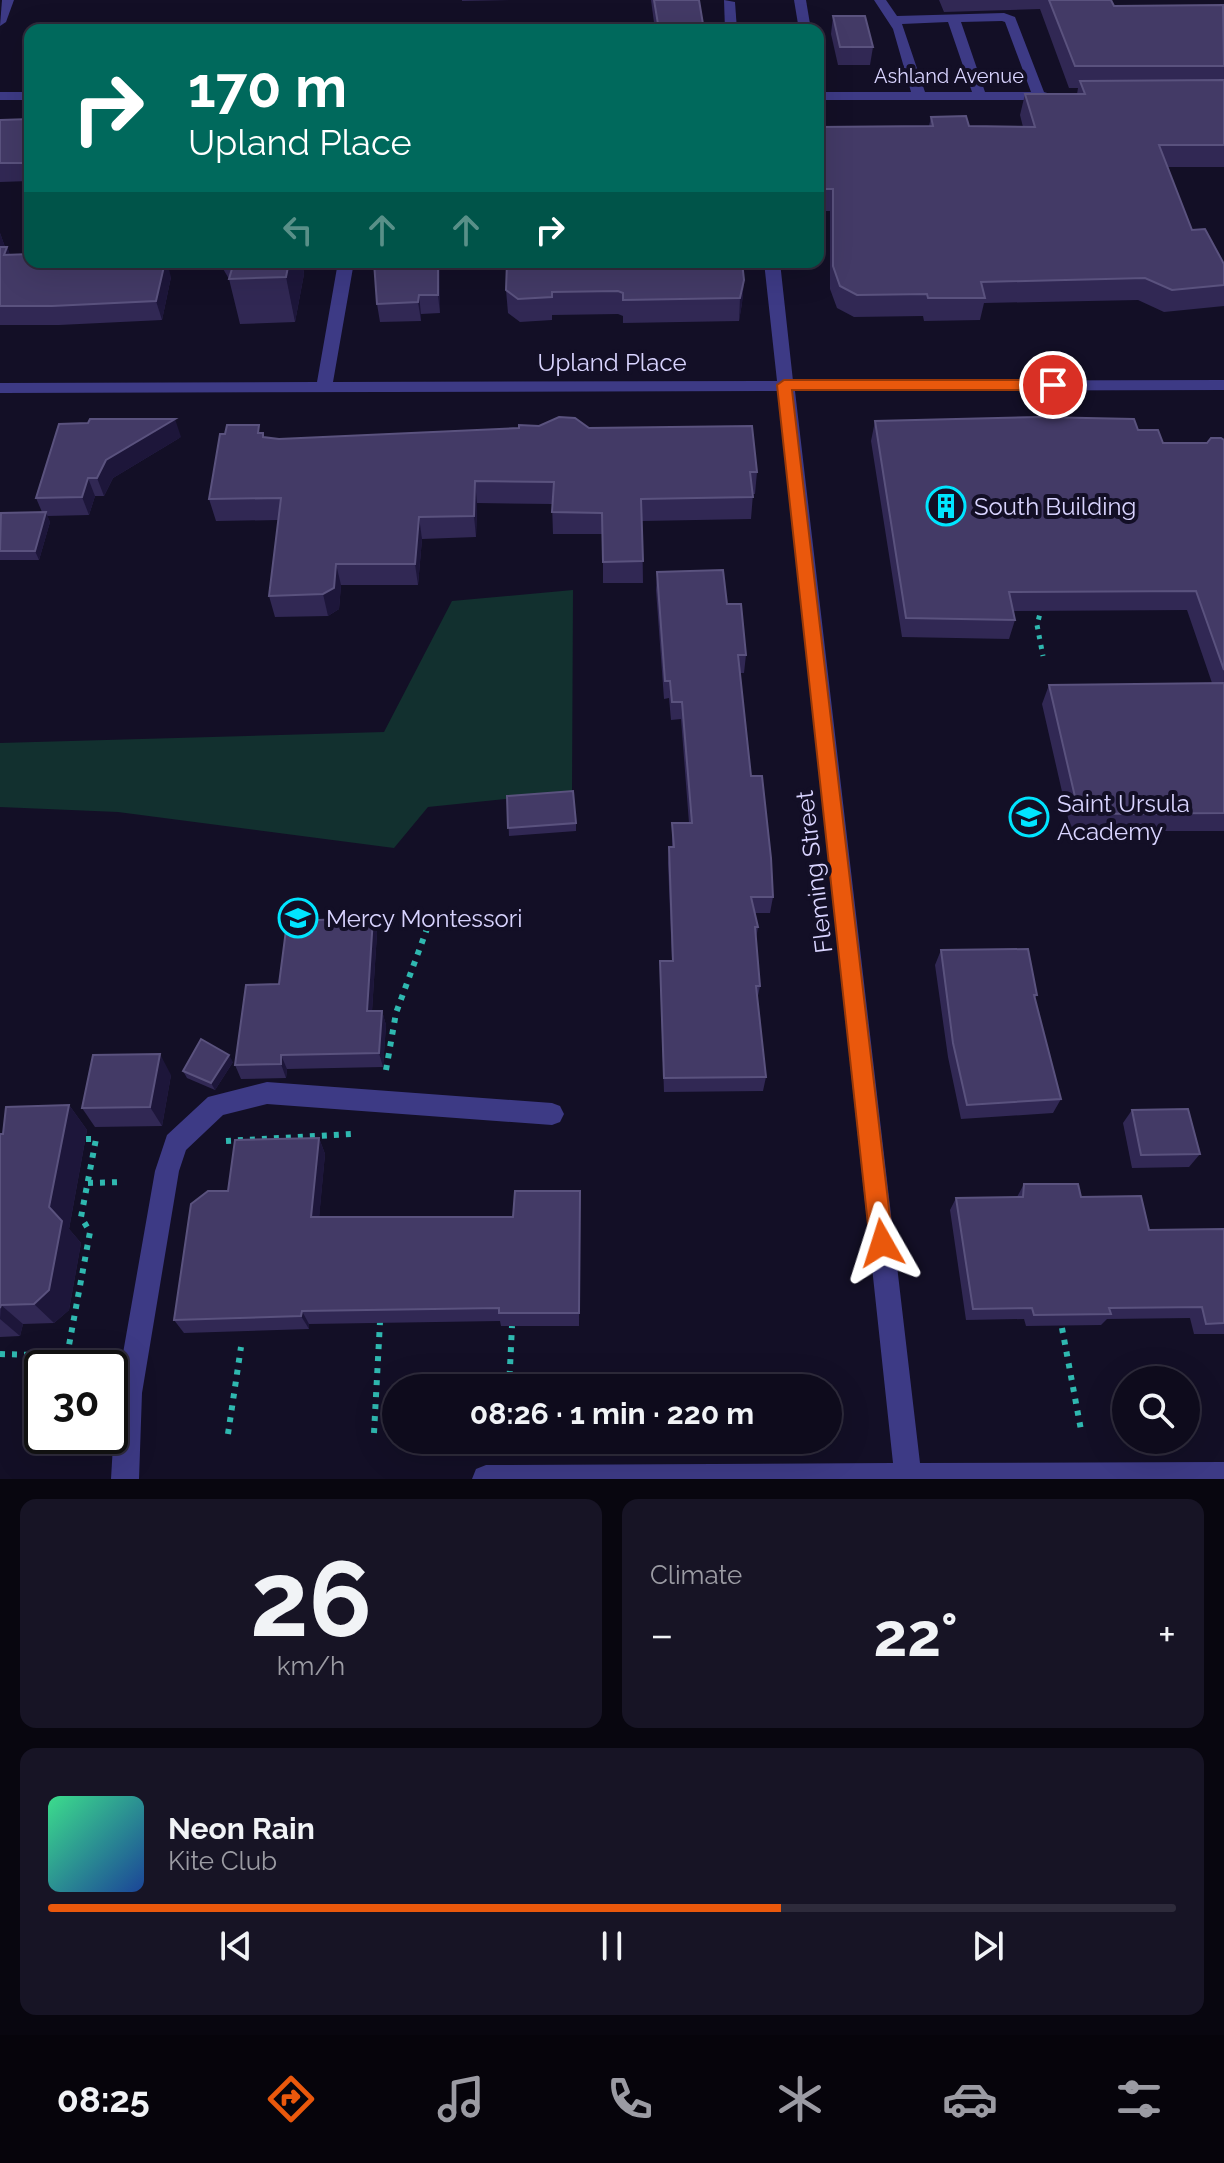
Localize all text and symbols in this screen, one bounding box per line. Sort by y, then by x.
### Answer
text: 170 m [188,54,347,120]
icon: right [56,56,160,160]
street label: Ashland Avenue [874,64,1024,88]
text: Upland Place [188,121,412,163]
icon: left [276,208,320,252]
icon: ahead [360,208,404,252]
icon: ahead [444,208,488,252]
icon: right [528,208,572,252]
street label: Upland Place [537,348,687,377]
pin [1019,351,1087,419]
icon: arrive [1031,363,1075,407]
building icon: South Building [925,485,967,527]
place label: South Building [974,492,1136,521]
street label: Fleming Street [790,789,838,955]
place label: Saint Ursula Academy [1057,789,1190,846]
school or university icon: Saint Ursula Academy [1008,796,1050,838]
school or university icon: Mercy Montessori [277,897,319,939]
place label: Mercy Montessori [326,904,522,933]
position arrow [840,1201,924,1285]
speed limit sign: 30 [24,1350,128,1454]
map controls [1112,1366,1200,1454]
button: search [1112,1366,1200,1454]
text: 08:26 · 1 min · 220 m [470,1396,754,1431]
text: 26 [250,1538,372,1660]
text: Climate [650,1560,742,1590]
text: 22° [874,1600,958,1670]
text: − [650,1609,674,1660]
text: + [1158,1609,1176,1660]
text: km/h [277,1651,345,1681]
text: Neon Rain [168,1811,315,1846]
text: Kite Club [168,1846,277,1876]
icon: previous [214,1924,258,1968]
icon: pause [590,1924,634,1968]
icon: next [966,1924,1010,1968]
icon: directions [263,2071,319,2127]
icon: music [433,2071,489,2127]
icon: phone [602,2071,658,2127]
icon: climate [772,2071,828,2127]
icon: car [942,2071,998,2127]
icon: filters [1111,2071,1167,2127]
text: 08:25 [57,2078,150,2120]

